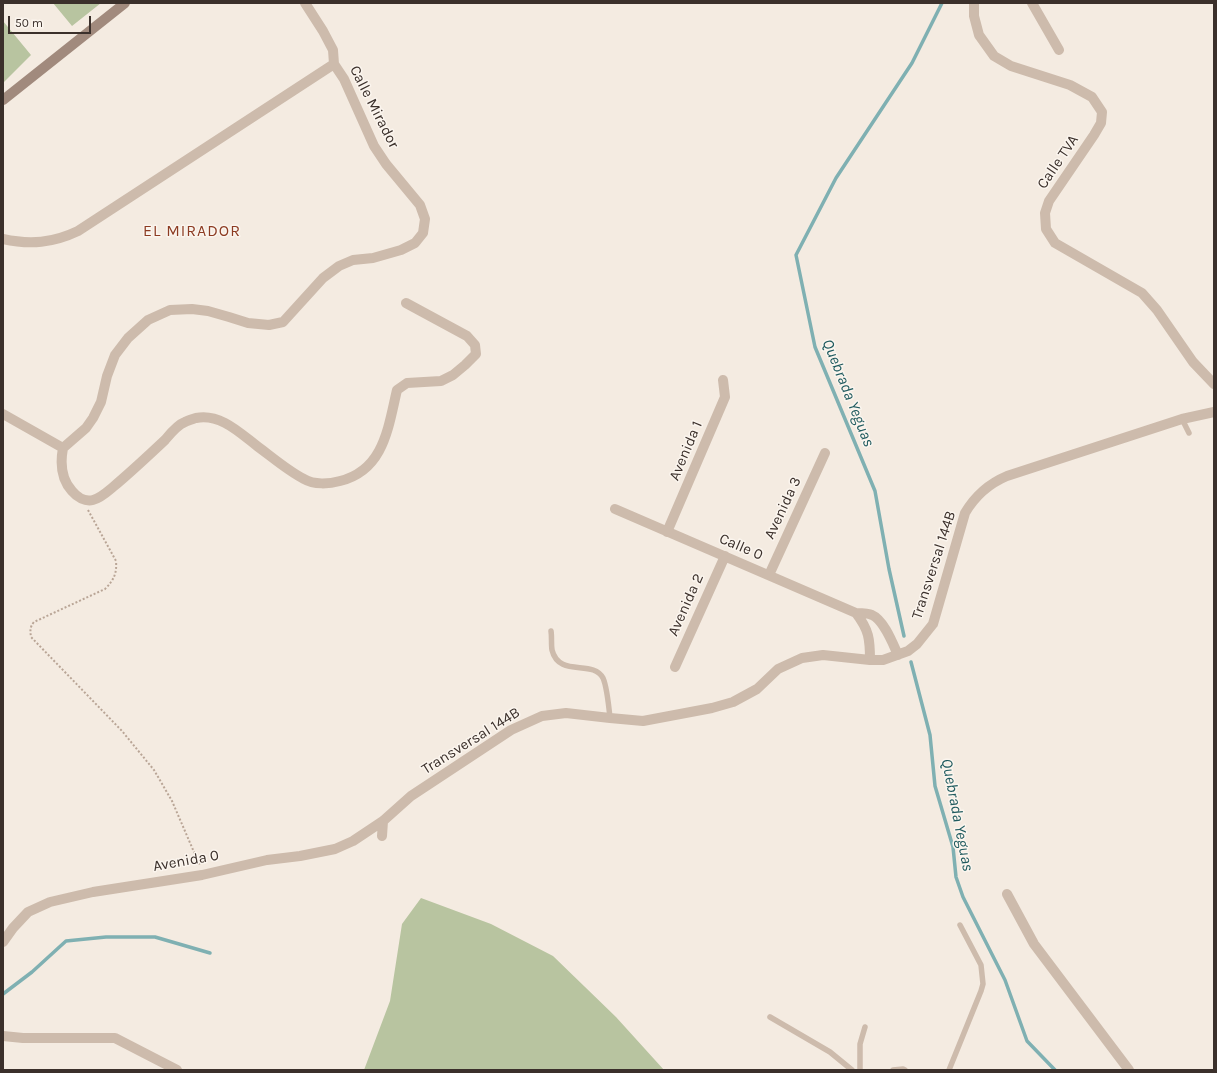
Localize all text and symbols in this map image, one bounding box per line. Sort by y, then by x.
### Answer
scale bar [10,8,93,34]
text: 50 m [15,16,43,30]
street label: Calle Mirador [345,63,403,151]
street label: Calle TVA [1033,132,1083,192]
district label: EL MIRADOR [143,221,241,241]
water label: Quebrada Yeguas [818,336,878,450]
street label: Avenida 1 [665,419,707,483]
street label: Avenida 3 [761,474,805,542]
street label: Transversal 144B [908,509,960,621]
street label: Calle 0 [716,530,766,564]
street label: Avenida 2 [664,571,708,639]
street label: Transversal 144B [418,704,524,778]
water label: Quebrada Yeguas [937,757,977,873]
street label: Avenida 0 [152,846,220,876]

